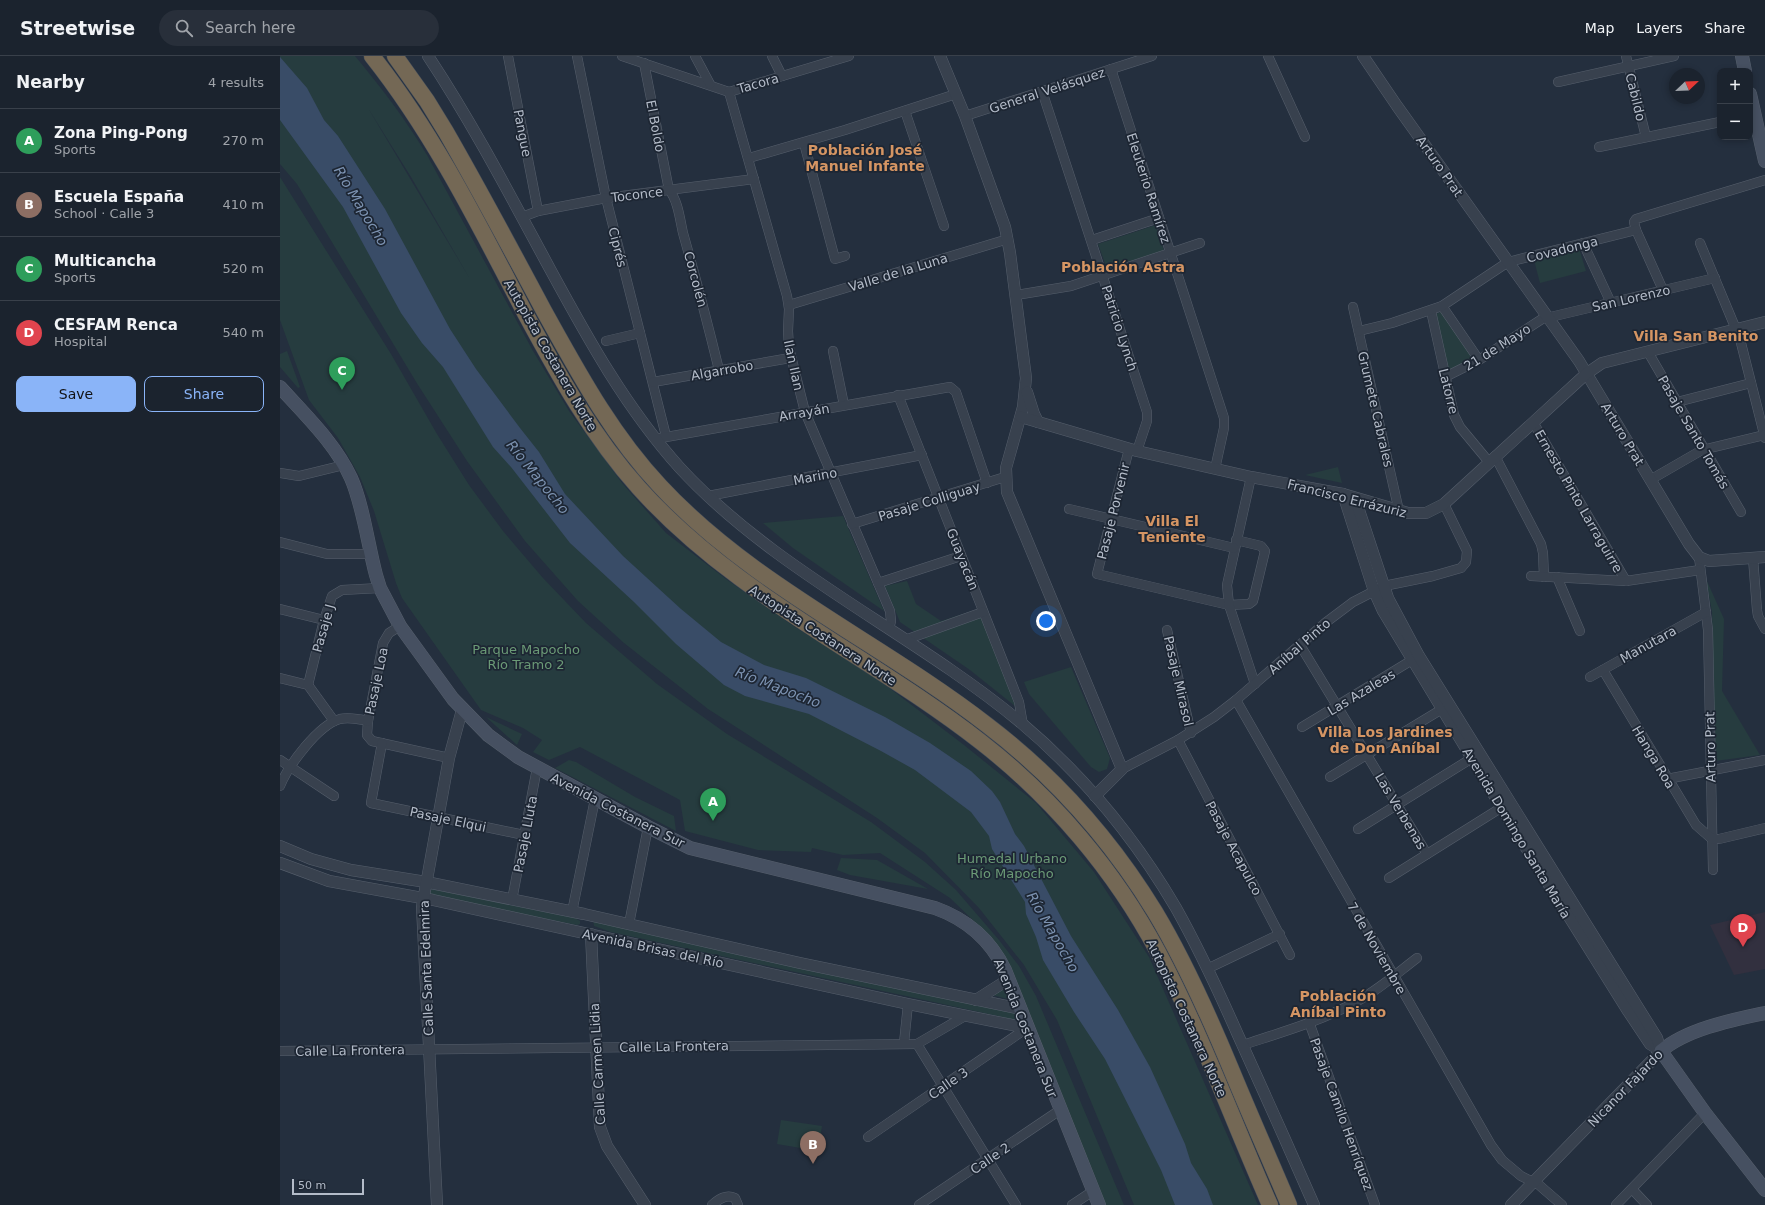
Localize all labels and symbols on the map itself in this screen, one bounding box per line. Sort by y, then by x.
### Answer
street label: General Velásquez [987,65,1107,116]
north arrow [1669,68,1705,104]
street label: Tacora [735,70,780,97]
street label: Cabildo [1622,72,1649,123]
street label: El Boldo [643,99,668,153]
street label: Pangue [511,108,534,158]
street label: Eleuterio Ramírez [1124,131,1173,245]
street label: Arturo Prat [1413,133,1466,200]
district label: Población José Manuel Infante [805,142,925,174]
water label: Río Mapocho [331,163,391,249]
street label: Toconce [609,184,664,205]
street label: Ciprés [605,226,630,269]
street label: Covadonga [1525,233,1600,266]
street label: Corcolén [681,250,710,309]
street label: Valle de la Luna [847,250,949,295]
district label: Población Astra [1061,259,1185,275]
street label: Autopista Costanera Norte [501,277,600,434]
street label: San Lorenzo [1591,282,1672,315]
street label: Patricio Lynch [1099,283,1140,373]
street label: 21 de Mayo [1461,321,1533,374]
district label: Villa San Benito [1634,328,1759,344]
street label: Ilan Ilan [781,338,806,392]
street label: Grumete Cabrales [1355,350,1396,469]
pin: C [329,357,355,390]
street label: Algarrobo [690,358,754,383]
street label: Latorre [1436,367,1461,415]
street label: Pasaje Santo Tomás [1655,373,1732,492]
street label: Arturo Prat [1598,400,1647,468]
street label: Arrayán [778,401,831,424]
street label: Ernesto Pinto Larraguirre [1532,427,1626,575]
water label: Río Mapocho [503,437,573,517]
street label: Pasaje Porvenir [1094,461,1133,561]
street label: Marino [792,465,838,488]
street label: Francisco Errázuriz [1286,476,1408,521]
street label: Pasaje Colliguay [876,479,982,524]
district label: Villa El Teniente [1138,513,1206,545]
street label: Guayacán [943,526,982,592]
street label: Autopista Costanera Norte [746,582,899,689]
street label: Pasaje J [309,602,338,654]
your location [1036,611,1056,631]
street label: Aníbal Pinto [1265,615,1333,677]
street label: Manutara [1617,623,1679,666]
street label: Pasaje Mirasol [1161,635,1196,728]
park label: Parque Mapocho Río Tramo 2 [472,642,580,672]
street label: Pasaje Loa [362,646,391,716]
water label: Río Mapocho [733,663,823,711]
street label: Las Azaleas [1325,666,1398,718]
street label: Arturo Prat [1702,711,1719,782]
street label: Hanga Roa [1629,723,1678,791]
district label: Villa Los Jardines de Don Aníbal [1317,724,1453,756]
street label: Avenida Domingo Santa María [1460,745,1574,921]
street label: Avenida Costanera Sur [548,770,688,851]
street label: Las Verbenas [1372,770,1429,852]
pin: A [700,788,726,821]
street label: Pasaje Lluta [511,794,540,874]
street label: Pasaje Acapulco [1202,798,1265,898]
street label: Pasaje Elqui [408,804,487,835]
park label: Humedal Urbano Río Mapocho [957,851,1067,881]
water label: Río Mapocho [1024,889,1082,975]
street label: Calle Santa Edelmira [417,900,436,1036]
street label: 7 de Noviembre [1344,900,1409,997]
pin: D [1730,914,1756,947]
street label: Avenida Brisas del Río [581,926,725,971]
street label: Autopista Costanera Norte [1143,937,1230,1100]
street label: Avenida Costanera Sur [991,957,1061,1100]
district label: Población Aníbal Pinto [1290,988,1386,1020]
street label: Calle Carmen Lidia [587,1003,608,1125]
street label: Pasaje Camilo Henríquez [1307,1036,1376,1193]
street label: Calle La Frontera [619,1038,729,1055]
street label: Calle La Frontera [295,1042,405,1059]
street label: Nicanor Fajardo [1585,1047,1666,1130]
street label: Calle 3 [926,1064,971,1102]
pin: B [800,1131,826,1164]
street label: Calle 2 [968,1140,1013,1177]
scale bar [292,1177,364,1196]

